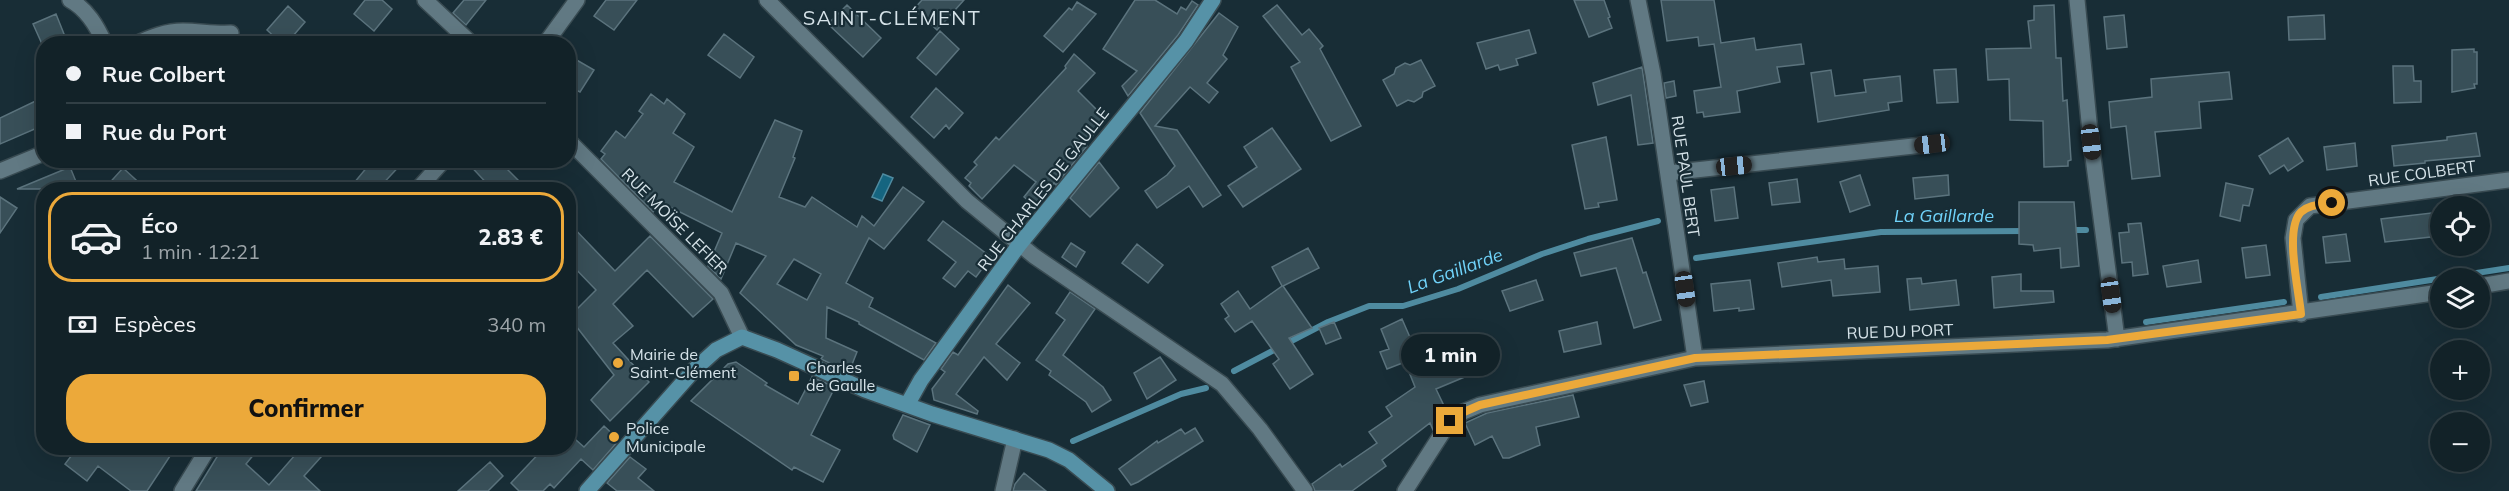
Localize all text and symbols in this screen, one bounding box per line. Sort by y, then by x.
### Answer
district label: SAINT-CLÉMENT [803,5,981,30]
text: Rue Colbert [102,60,225,88]
street label: RUE CHARLES DE GAULLE [973,103,1113,275]
street label: RUE PAUL BERT [1668,114,1704,238]
text: Rue du Port [102,118,226,146]
car [2080,123,2102,161]
car [1913,133,1951,155]
car [1715,155,1753,177]
street label: RUE COLBERT [2367,155,2478,190]
street label: RUE MOÏSE LEFIER [618,164,732,278]
route start [2318,189,2345,216]
map controls [2430,196,2490,472]
button: locate [2430,196,2490,256]
water label: La Gaillarde [1894,204,1994,227]
icon: car [69,210,123,264]
text: Éco [141,211,178,239]
text: 2.83 € [478,223,543,251]
text: 1 min · 12:21 [141,239,260,264]
water label: La Gaillarde [1404,243,1506,298]
button: layers [2430,268,2490,328]
car [1674,270,1696,308]
car [2100,276,2122,314]
icon: cash [66,308,99,341]
text: Espèces [114,310,196,338]
text: 340 m [487,312,546,337]
street label: RUE DU PORT [1846,319,1954,343]
callout: 1 min [1400,334,1500,376]
button: + [2430,340,2490,400]
text: 1 min [1424,342,1477,367]
place label: Mairie de Saint-Clément [630,344,737,382]
marker: Mairie de Saint-Clément [611,356,625,370]
place label: Charles de Gaulle [806,357,875,395]
marker: Charles de Gaulle [787,369,801,383]
button: Confirmer [66,374,546,443]
route end [1436,407,1463,434]
button: − [2430,412,2490,472]
place label: Police Municipale [626,418,706,456]
marker: Police Municipale [607,430,621,444]

